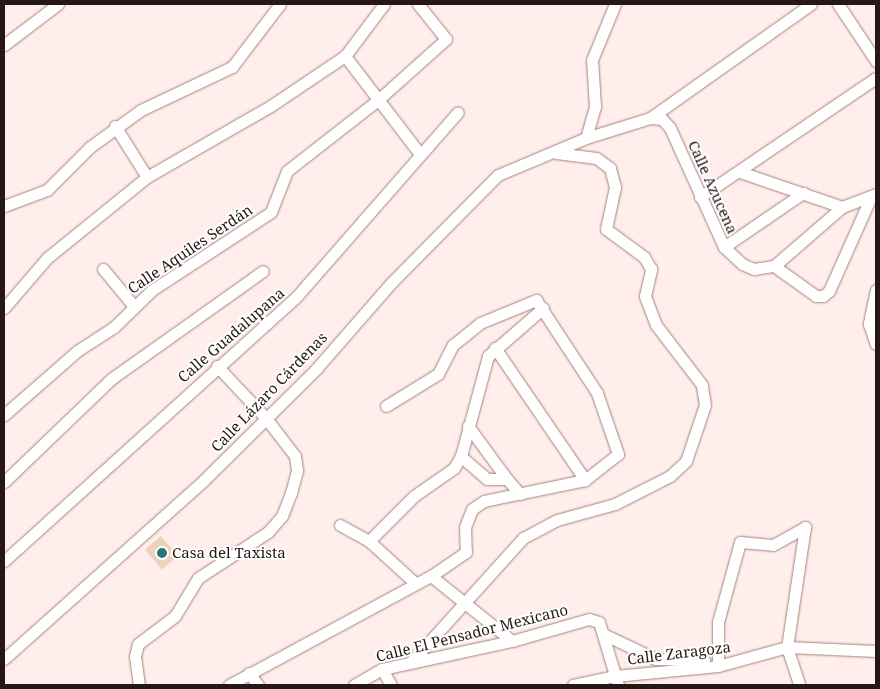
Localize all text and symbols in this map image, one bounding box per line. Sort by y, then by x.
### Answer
street label: Calle Azucena [684,138,742,236]
street label: Calle Aquiles Serdán [124,201,256,297]
street label: Calle Guadalupana [174,284,288,386]
street label: Calle Lázaro Cárdenas [207,328,331,456]
place label: Casa del Taxista [172,544,286,562]
marker: Casa del Taxista [156,547,168,559]
street label: Calle El Pensador Mexicano [374,600,570,666]
street label: Calle Zaragoza [626,638,732,668]

